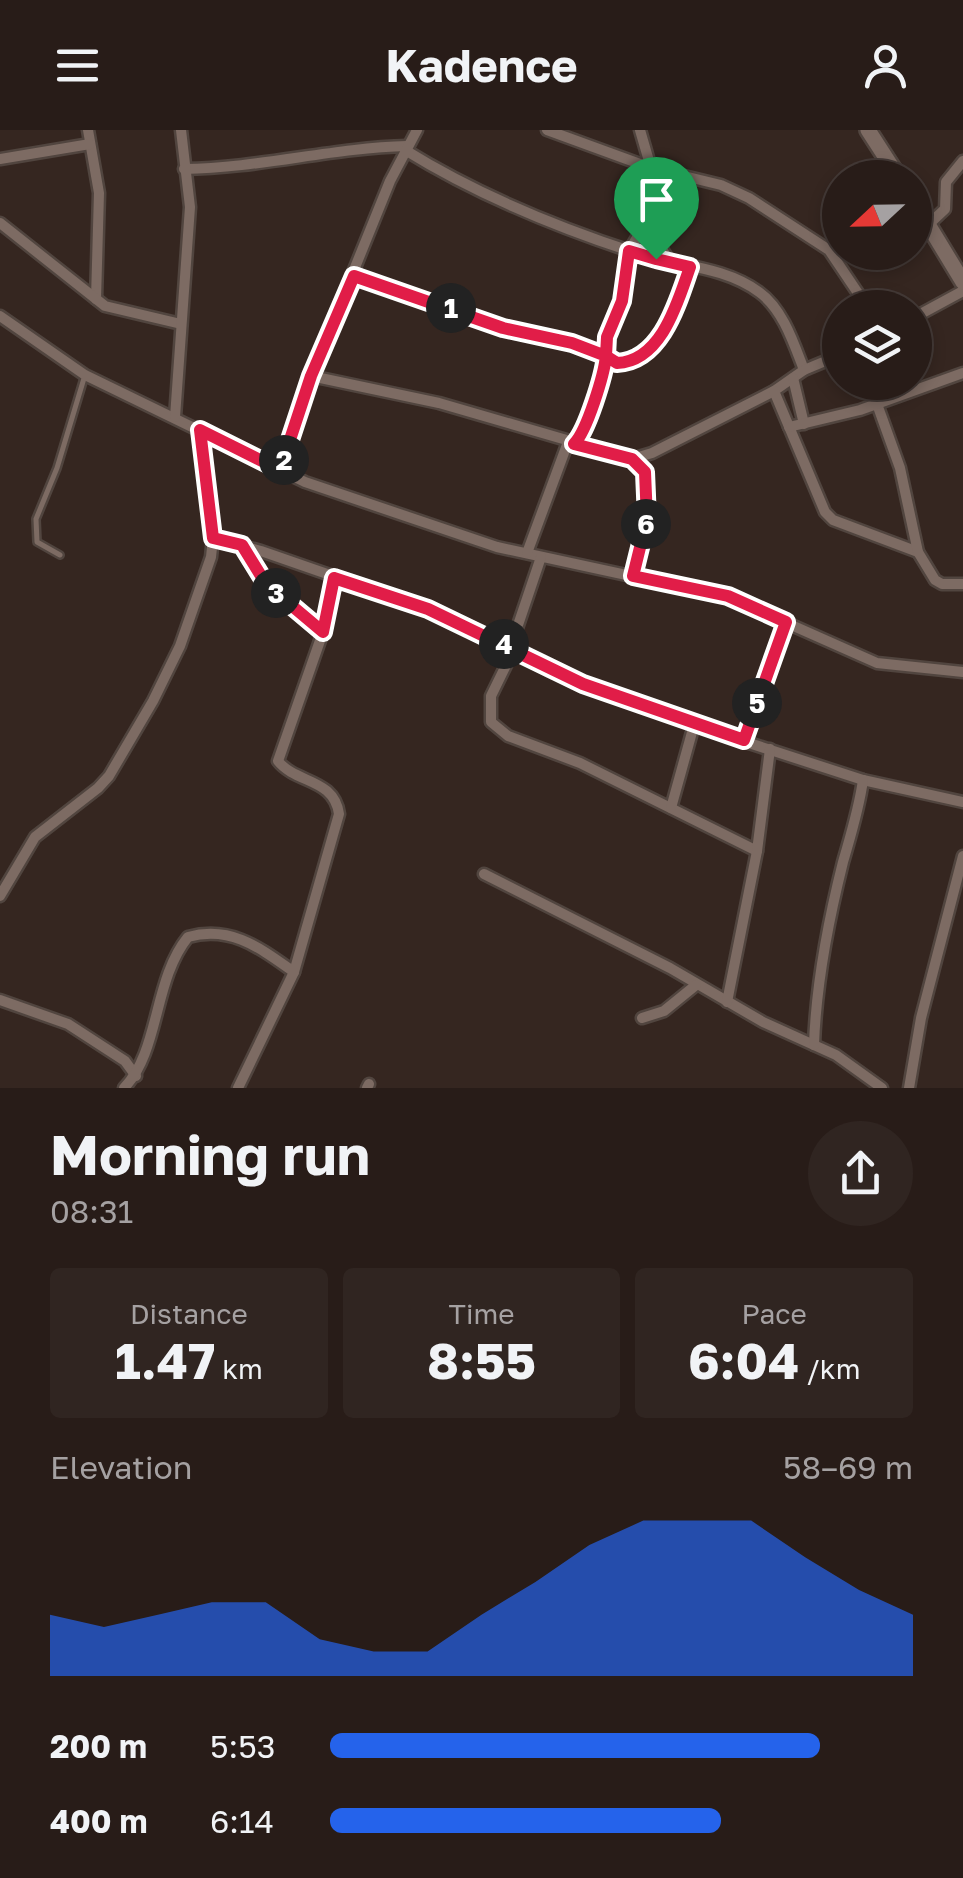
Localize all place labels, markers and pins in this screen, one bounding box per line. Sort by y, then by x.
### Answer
pin [614,157,699,260]
pin: 1 [426,283,476,333]
pin: 2 [259,435,309,485]
pin: 6 [621,499,671,549]
pin: 3 [251,568,301,618]
pin: 4 [479,619,529,669]
pin: 5 [732,678,782,728]

